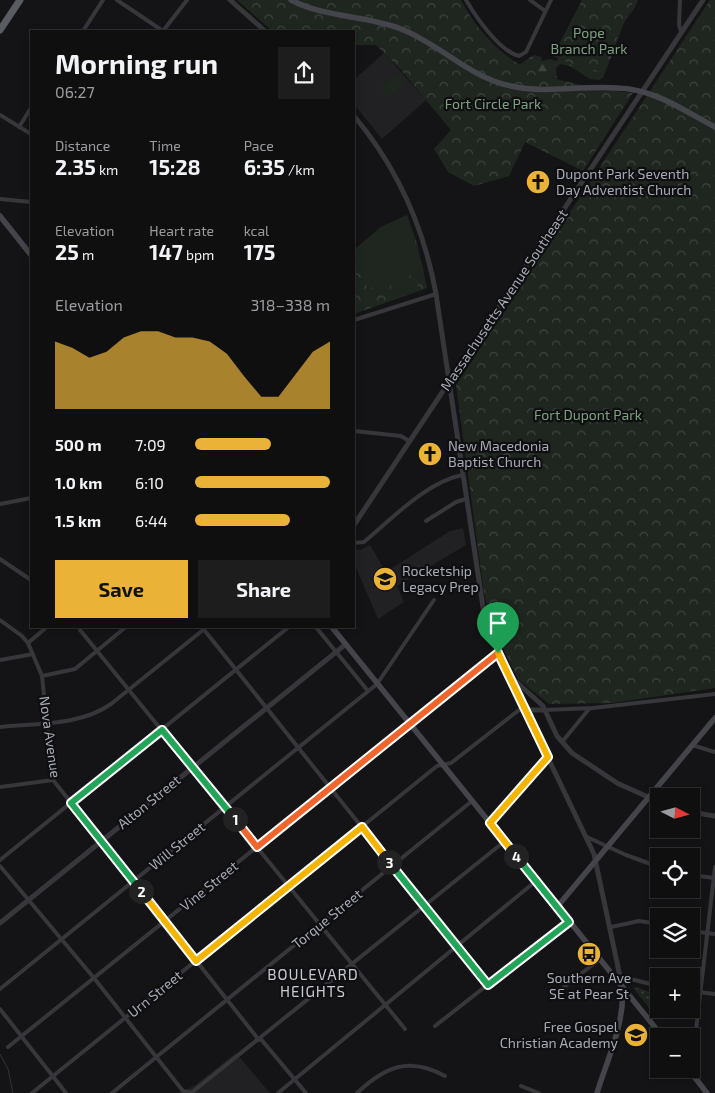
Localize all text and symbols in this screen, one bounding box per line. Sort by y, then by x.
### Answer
park label: Pope Branch Park [551,24,627,57]
text: Morning run [55,46,218,80]
button: share [278,47,330,99]
text: 06:27 [55,82,95,101]
park label: Fort Circle Park [445,95,541,112]
text: Distance [55,137,110,154]
text: Time [149,137,181,154]
text: Pace [244,137,274,154]
text: 2.35 [55,154,96,179]
text: 15:28 [149,154,201,179]
text: 6:35 [244,154,285,179]
text: km [96,161,118,178]
text: /km [285,161,315,178]
place label: Dupont Park Seventh Day Adventist Church [556,165,691,198]
church icon: Dupont Park Seventh Day Adventist Church [525,169,551,195]
street label: Massachusetts Avenue Southeast [436,206,571,394]
text: Elevation [55,222,114,239]
text: Heart rate [149,222,214,239]
text: kcal [244,222,269,239]
text: 25 [55,239,79,264]
text: 147 [149,239,183,264]
text: 175 [244,239,275,264]
text: m [79,246,94,263]
text: bpm [183,246,214,263]
text: Elevation [55,295,123,314]
text: 318–338 m [250,295,330,314]
park label: Fort Dupont Park [534,406,642,423]
text: 500 m [55,435,102,454]
text: 7:09 [135,435,166,454]
place label: New Macedonia Baptist Church [448,437,549,470]
church icon: New Macedonia Baptist Church [417,441,443,467]
text: 1.0 km [55,473,102,492]
text: 6:10 [135,473,164,492]
text: 1.5 km [55,511,101,530]
text: 6:44 [135,511,168,530]
button: Save [55,560,188,618]
button: Share [198,560,330,618]
place label: Rocketship Legacy Prep [402,562,479,595]
school or university icon: Rocketship Legacy Prep [372,566,398,592]
pin [477,602,519,653]
icon: arrive [484,609,512,637]
street label: Nova Avenue [36,695,65,779]
street label: Alton Street [114,771,184,832]
north arrow [650,788,700,838]
map controls [650,788,700,1078]
pin: 1 [222,806,248,832]
text: 1 [232,811,239,828]
street label: Will Street [145,818,208,873]
pin: 4 [504,844,528,868]
text: 4 [512,848,521,865]
button: locate [650,848,700,898]
pin: 3 [376,850,402,874]
text: 3 [386,854,393,871]
street label: Vine Street [176,857,241,914]
pin: 2 [128,878,154,904]
text: 2 [137,883,146,900]
street label: Torque Street [288,885,365,952]
button: layers [650,908,700,958]
bus stop icon: Southern Ave SE at Pear St [576,941,602,967]
district label: BOULEVARD HEIGHTS [267,965,359,1000]
street label: Urn Street [124,967,185,1021]
button: + [650,968,700,1018]
place label: Southern Ave SE at Pear St [547,969,631,1002]
place label: Free Gospel Christian Academy [500,1018,619,1051]
school or university icon: Free Gospel Christian Academy [623,1022,649,1048]
button: − [650,1028,700,1078]

